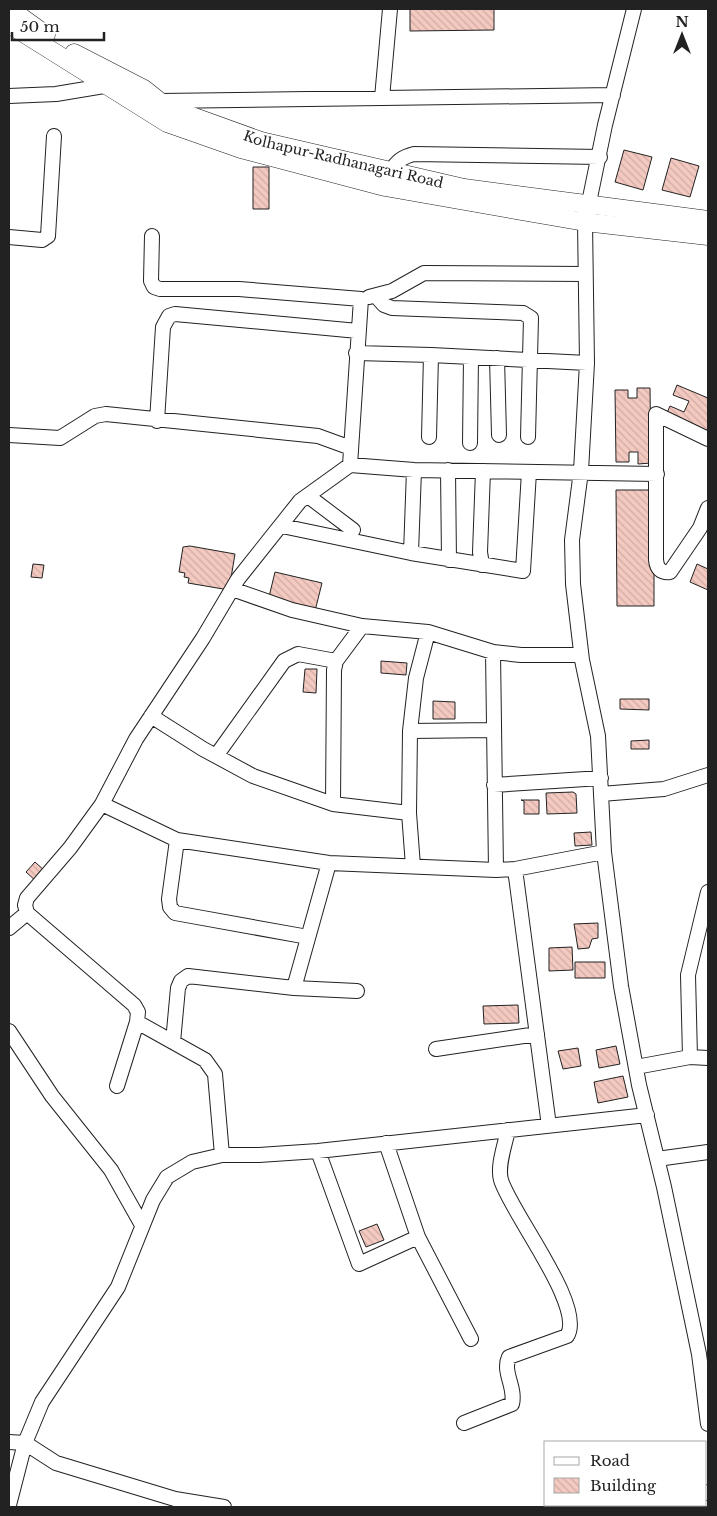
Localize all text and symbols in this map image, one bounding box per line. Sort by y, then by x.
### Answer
scale bar [12,10,105,42]
north arrow [657,10,707,60]
text: N [675,13,689,31]
text: 50 m [20,17,60,36]
street label: Kolhapur-Radhanagari Road [241,126,446,192]
legend [544,1441,707,1506]
text: Road [590,1451,630,1470]
text: Building [590,1476,657,1495]

